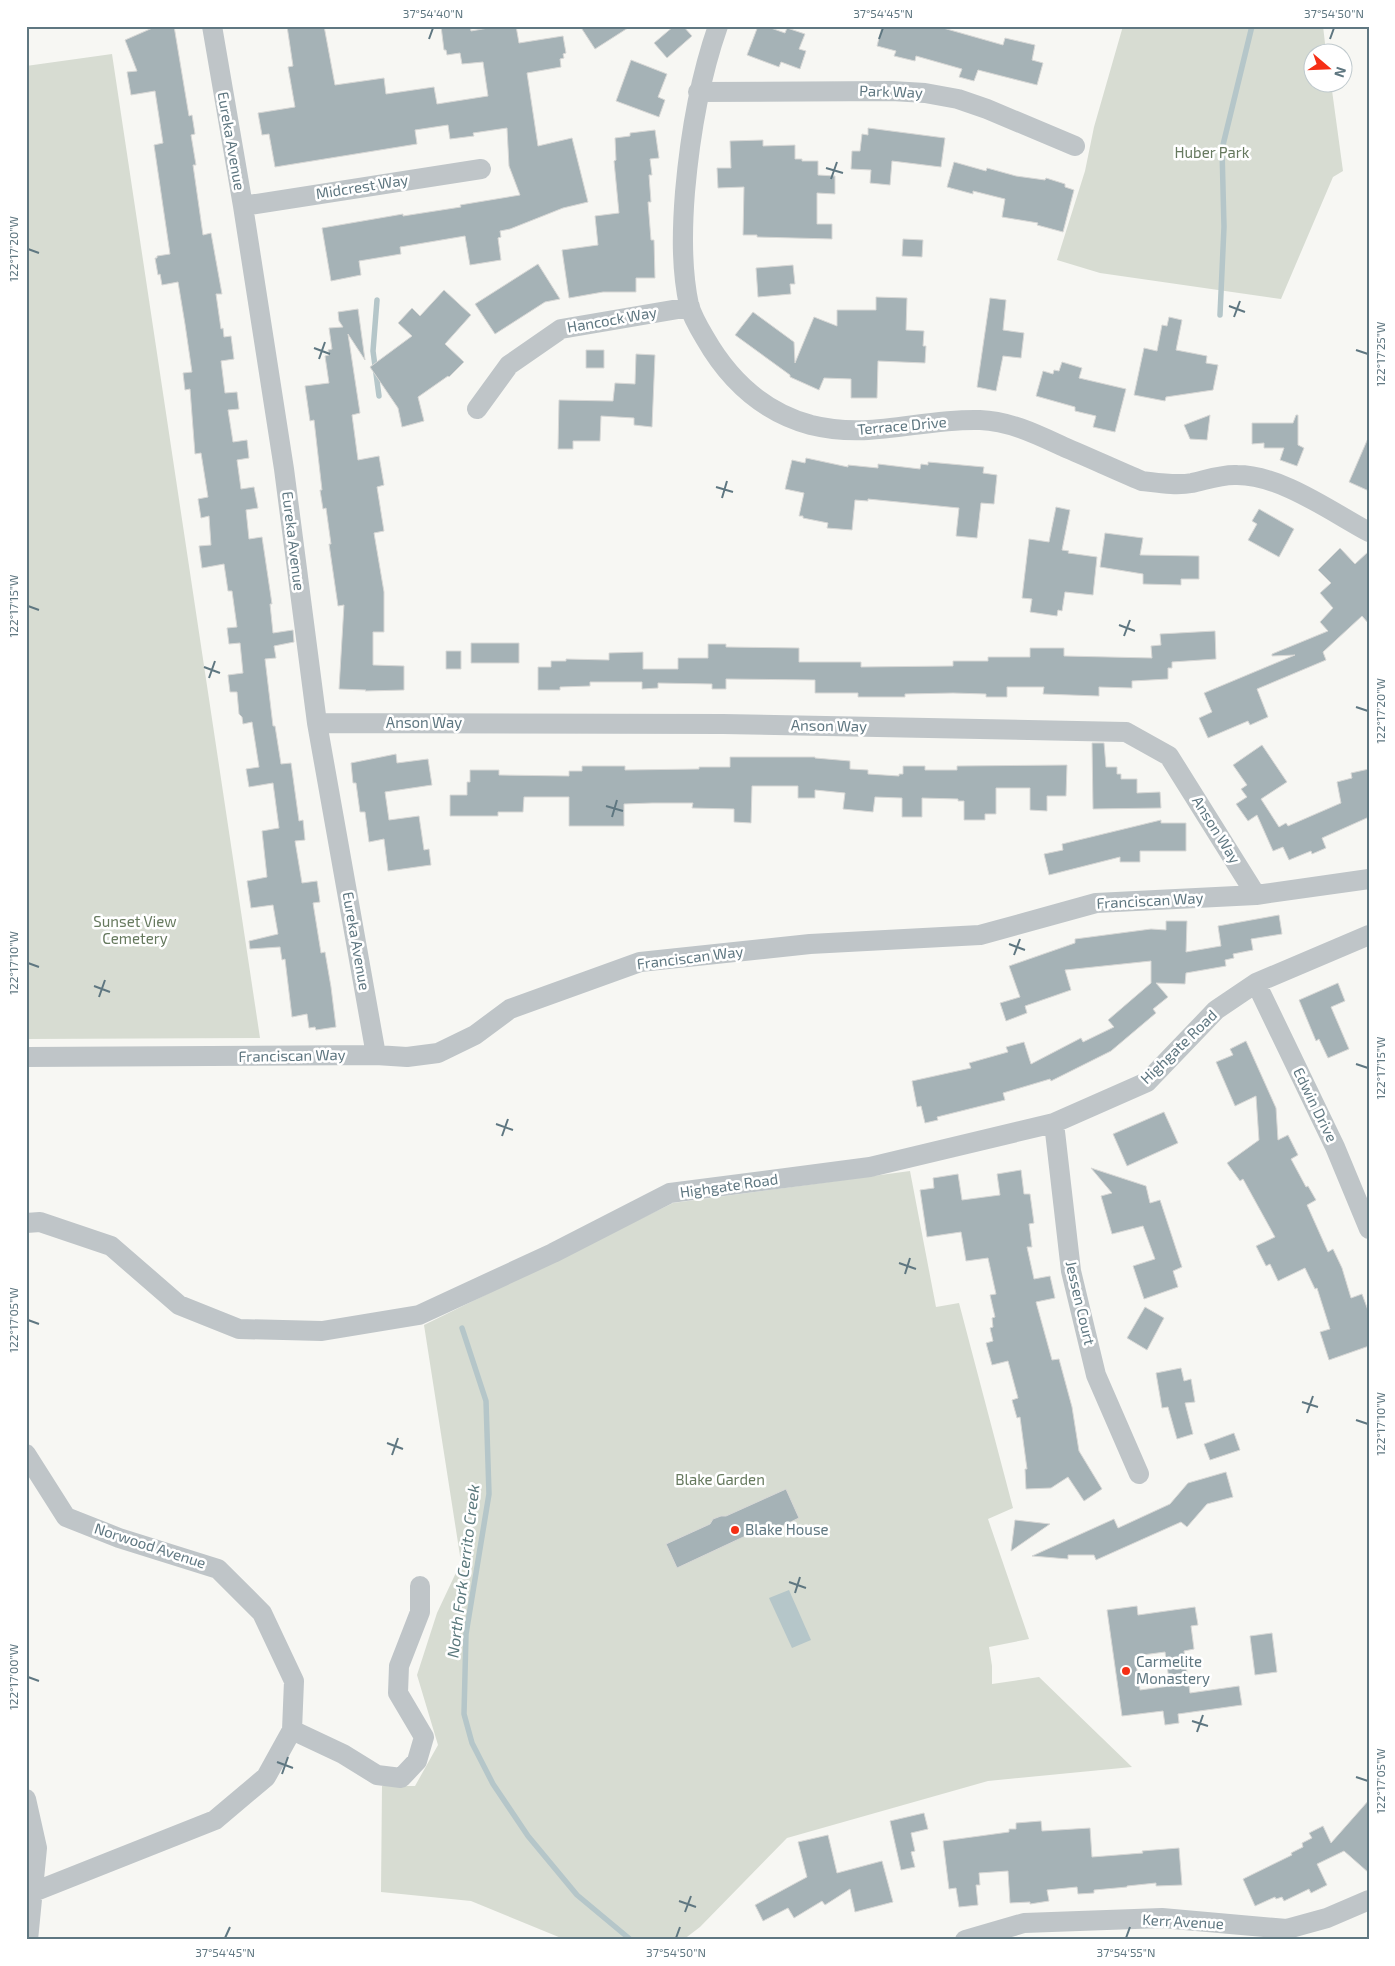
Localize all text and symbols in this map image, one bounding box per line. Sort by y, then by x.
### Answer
text: 37°54'40"N [403,6,463,20]
text: 37°54'45"N [853,6,913,20]
text: 37°54'50"N [1304,6,1364,20]
north arrow [1302,42,1352,92]
text: N [1331,65,1350,80]
street label: Park Way [859,81,923,101]
street label: Eureka Avenue [214,90,250,192]
park label: Huber Park [1175,143,1250,161]
street label: Midcrest Way [314,170,409,202]
text: 122°17'20"W [6,216,20,282]
street label: Hancock Way [566,302,658,336]
text: 122°17'25"W [1373,322,1387,386]
street label: Terrace Drive [857,412,947,438]
street label: Eureka Avenue [279,490,309,592]
text: 122°17'15"W [6,575,20,637]
text: 122°17'20"W [1373,678,1387,744]
street label: Anson Way [386,713,462,731]
street label: Anson Way [791,715,867,735]
street label: Anson Way [1189,792,1245,867]
street label: Franciscan Way [1096,888,1204,912]
street label: Eureka Avenue [339,890,375,992]
park label: Sunset View Cemetery [93,912,177,947]
text: 122°17'10"W [6,931,20,995]
street label: Franciscan Way [636,942,744,972]
street label: Highgate Road [1136,1005,1220,1087]
text: 122°17'15"W [1373,1037,1387,1099]
street label: Franciscan Way [238,1045,346,1065]
street label: Edwin Drive [1290,1064,1342,1145]
street label: Highgate Road [679,1169,779,1201]
street label: Jessen Court [1063,1259,1099,1347]
text: 122°17'05"W [6,1287,20,1353]
text: 122°17'10"W [1373,1392,1387,1456]
park label: Blake Garden [675,1470,765,1488]
water label: North Fork Cerrito Creek [442,1483,483,1659]
street label: Norwood Avenue [92,1519,208,1572]
place label: Blake House [745,1520,829,1538]
marker: Blake House [729,1524,741,1536]
text: 122°17'00"W [6,1644,20,1710]
place label: Carmelite Monastery [1136,1652,1210,1687]
marker: Carmelite Monastery [1120,1665,1132,1677]
text: 122°17'05"W [1373,1748,1387,1814]
street label: Kerr Avenue [1142,1910,1224,1932]
text: 37°54'45"N [195,1945,255,1959]
text: 37°54'50"N [646,1945,706,1959]
text: 37°54'55"N [1096,1945,1156,1959]

